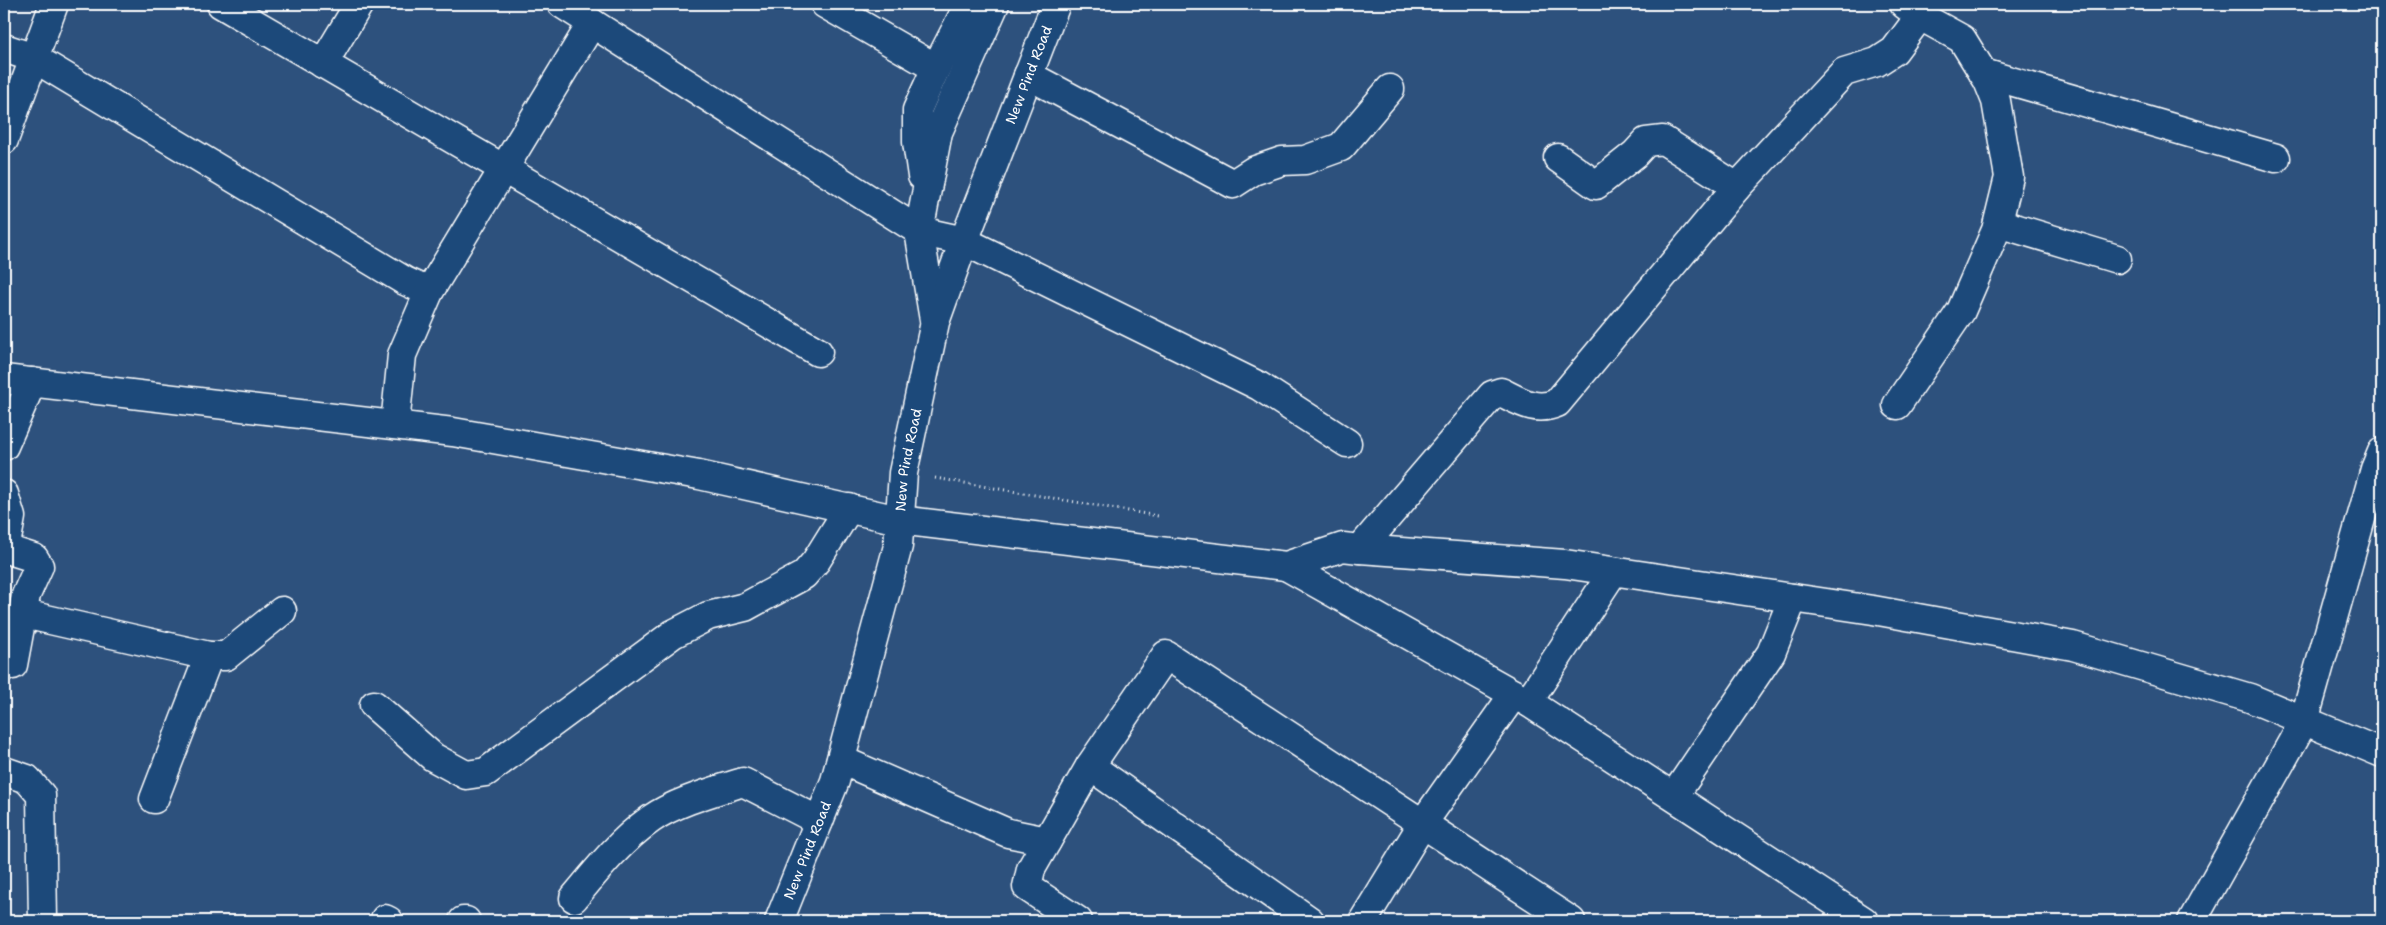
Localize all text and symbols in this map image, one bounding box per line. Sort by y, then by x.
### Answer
street label: New Pind Road [1001,23,1056,127]
street label: New Pind Road [891,406,926,512]
street label: New Pind Road [779,799,835,902]

